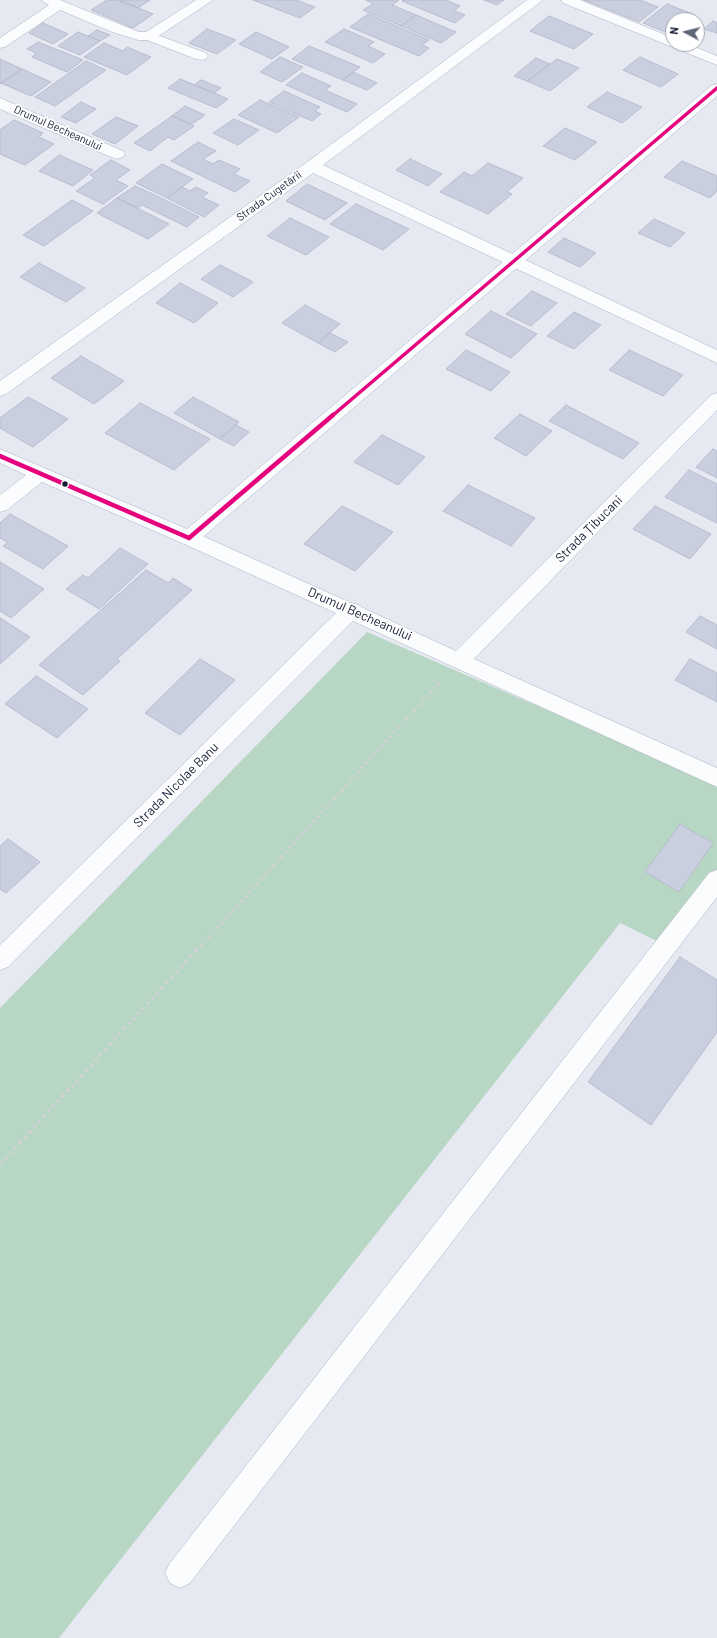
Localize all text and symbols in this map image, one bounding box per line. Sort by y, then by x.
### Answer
north arrow [665,12,705,52]
text: N [667,26,680,35]
street label: Drumul Becheanului [12,103,104,153]
street label: Strada Cugetării [234,168,304,224]
unlabelled marker [60,479,70,489]
street label: Strada Țibucani [552,492,626,566]
street label: Drumul Becheanului [305,584,415,644]
street label: Strada Nicolae Banu [130,739,222,831]

